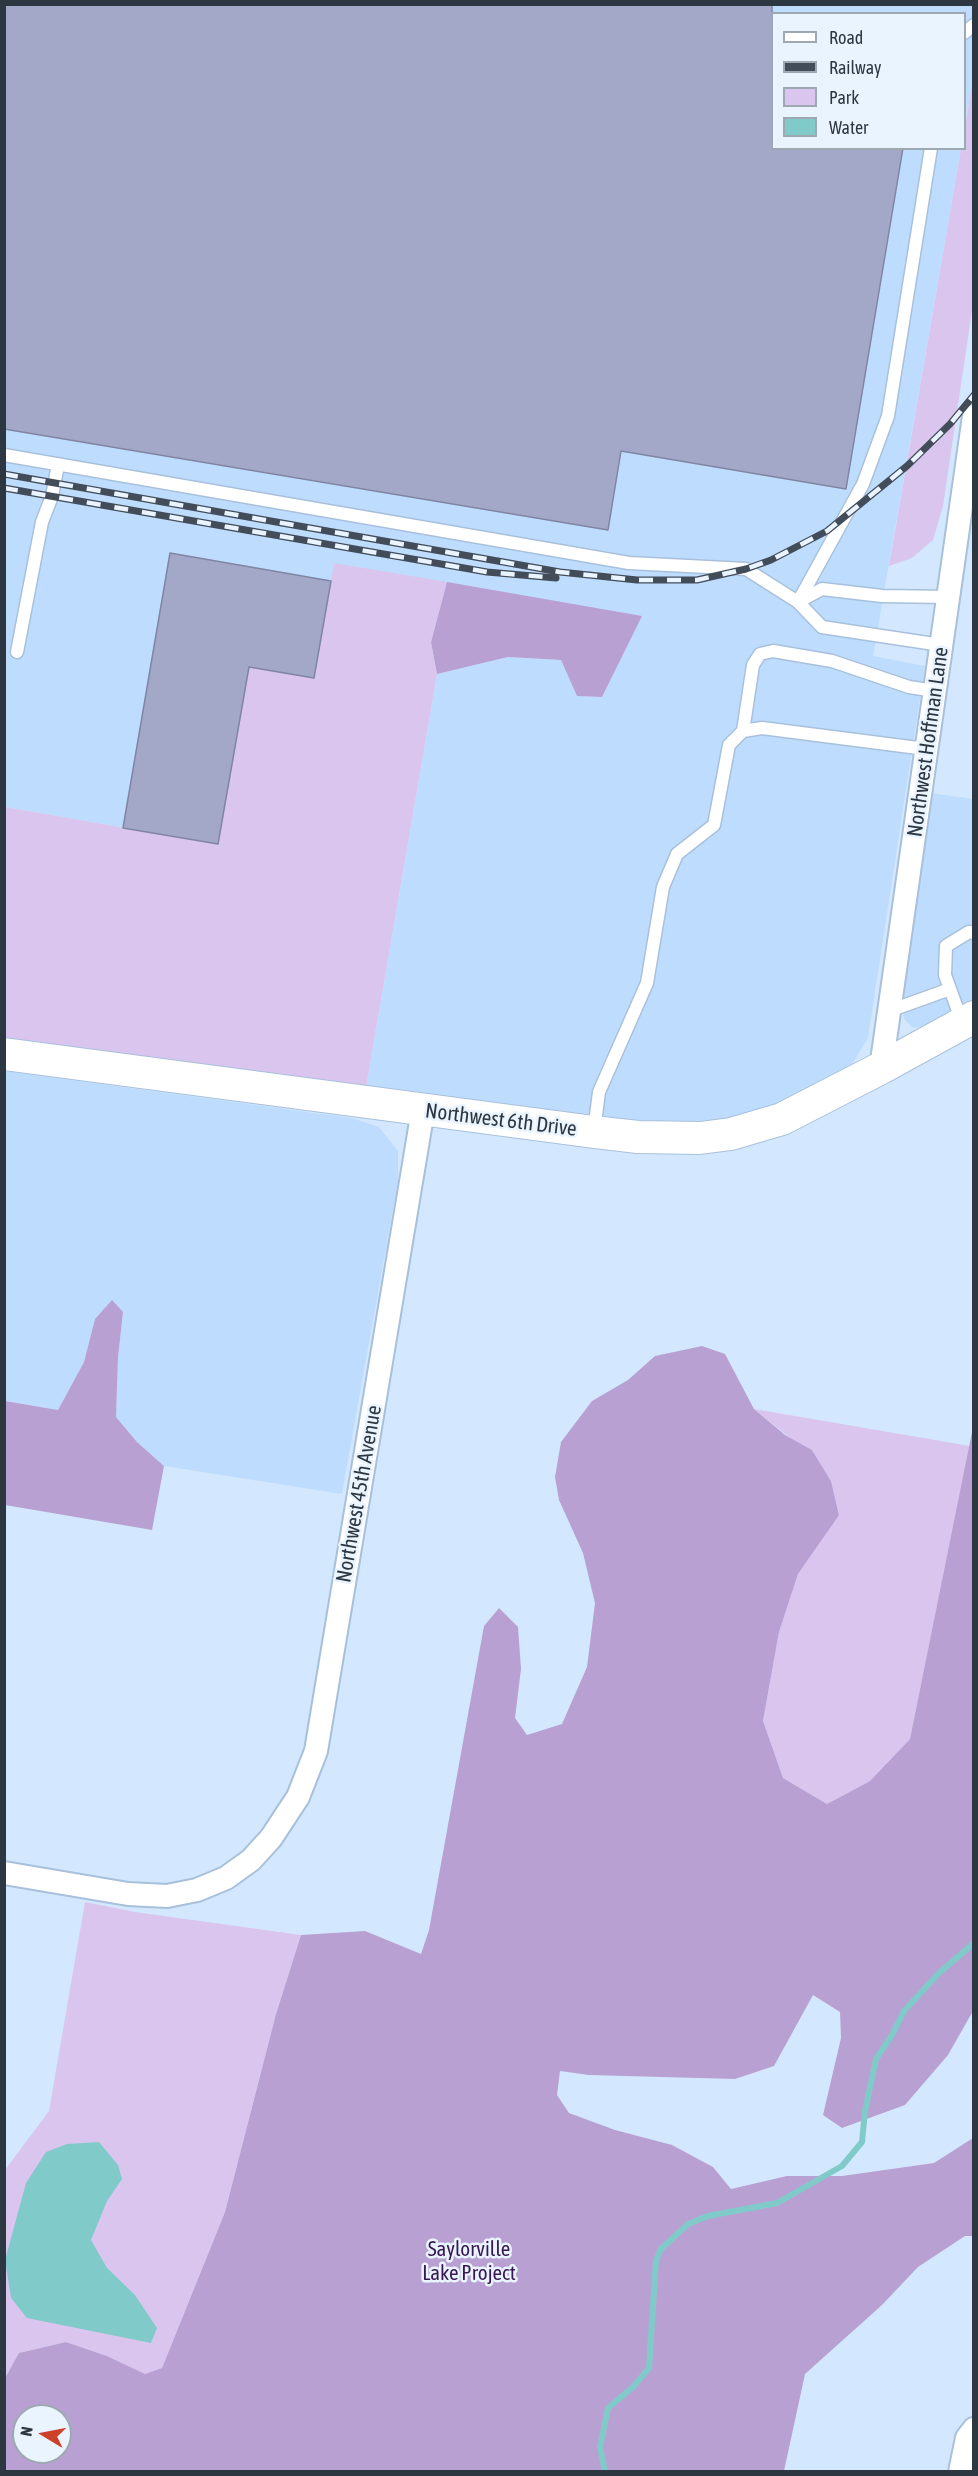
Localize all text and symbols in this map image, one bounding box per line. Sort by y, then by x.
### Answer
legend [771,12,966,150]
text: Road [829,27,863,48]
text: Railway [829,57,881,78]
text: Park [829,87,859,108]
text: Water [829,117,868,138]
street label: Northwest Hoffman Lane [902,645,954,839]
street label: Northwest 6th Drive [424,1098,578,1142]
street label: Northwest 45th Avenue [331,1403,387,1585]
park label: Saylorville Lake Project [422,2236,516,2286]
north arrow [12,2404,72,2464]
text: N [17,2425,36,2437]

